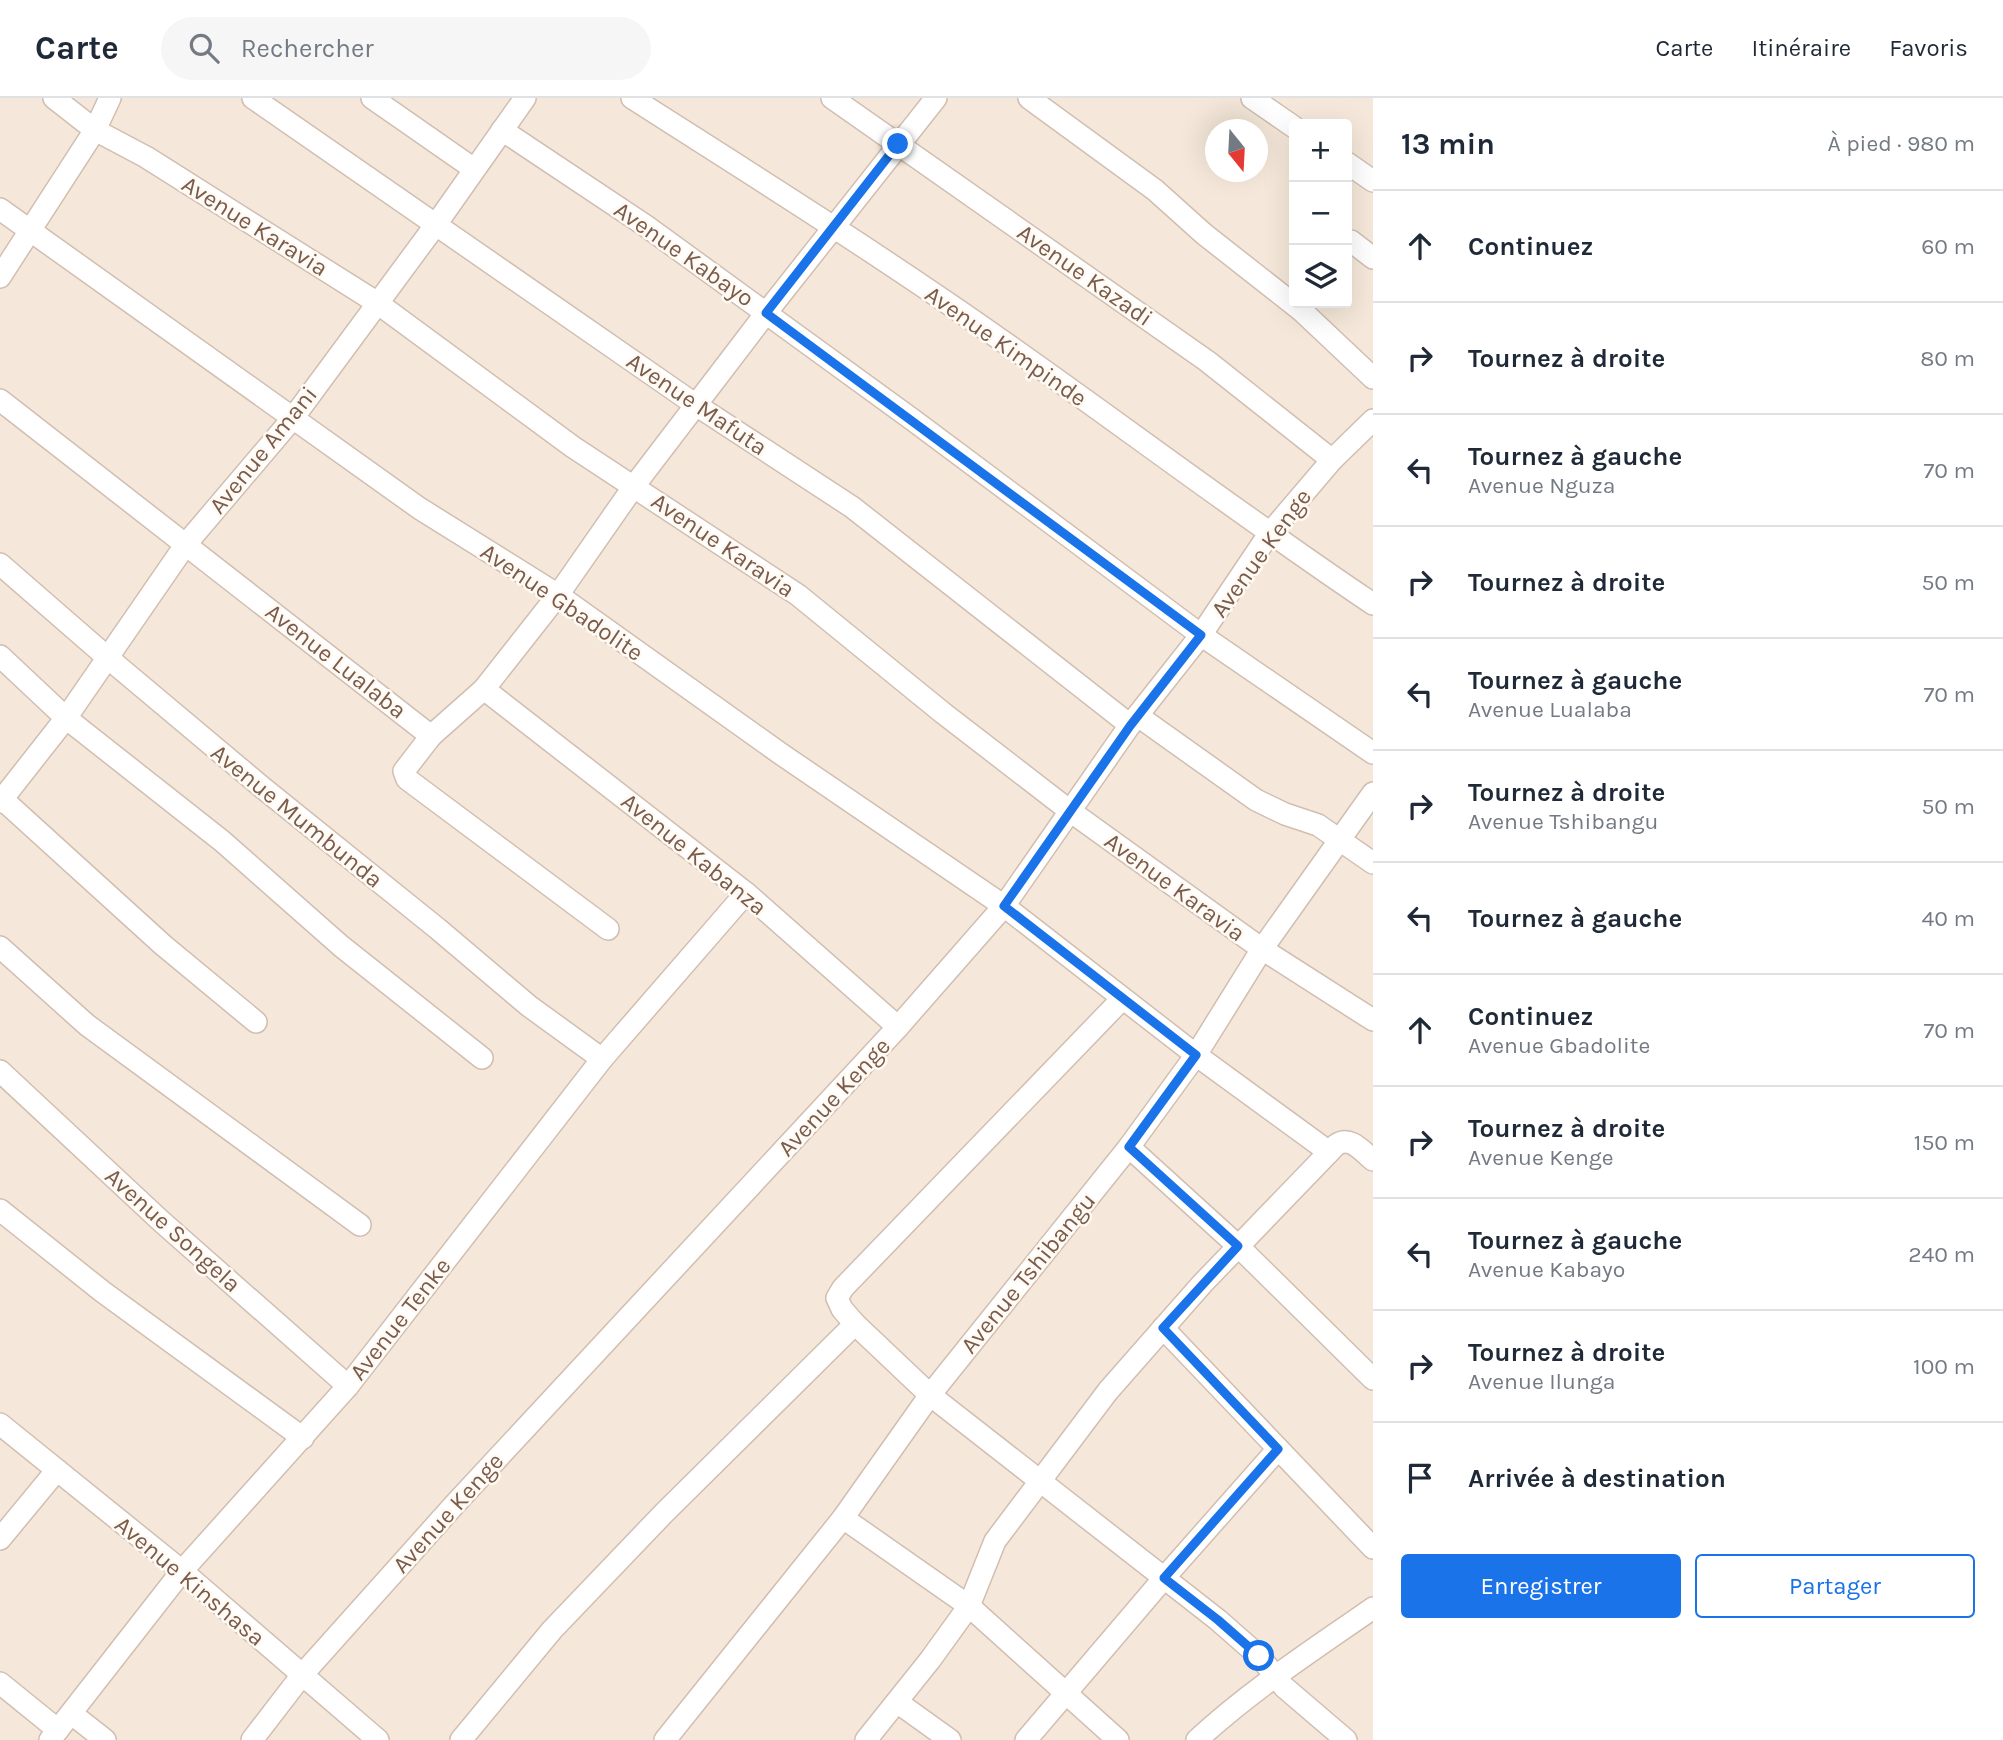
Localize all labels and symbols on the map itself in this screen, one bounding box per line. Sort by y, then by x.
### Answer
north arrow [1205,119,1268,182]
route end [882,128,913,159]
street label: Avenue Karavia [177,170,333,282]
street label: Avenue Kabayo [609,195,759,313]
street label: Avenue Kazadi [1012,218,1158,332]
street label: Avenue Kimpinde [920,280,1092,412]
street label: Avenue Mafuta [622,347,772,461]
street label: Avenue Amani [203,381,323,519]
street label: Avenue Kenge [1205,483,1317,623]
street label: Avenue Karavia [646,487,800,603]
street label: Avenue Gbadolite [475,537,649,667]
street label: Avenue Lualaba [260,597,412,725]
street label: Avenue Mumbunda [206,738,388,894]
street label: Avenue Kabanza [616,787,772,921]
street label: Avenue Karavia [1099,827,1251,947]
street label: Avenue Kenge [772,1032,896,1162]
street label: Avenue Songela [99,1162,247,1298]
street label: Avenue Tshibangu [955,1187,1101,1359]
street label: Avenue Tenke [344,1252,456,1386]
street label: Avenue Kenge [387,1447,509,1579]
street label: Avenue Kinshasa [109,1510,271,1652]
route start [1243,1640,1274,1671]

